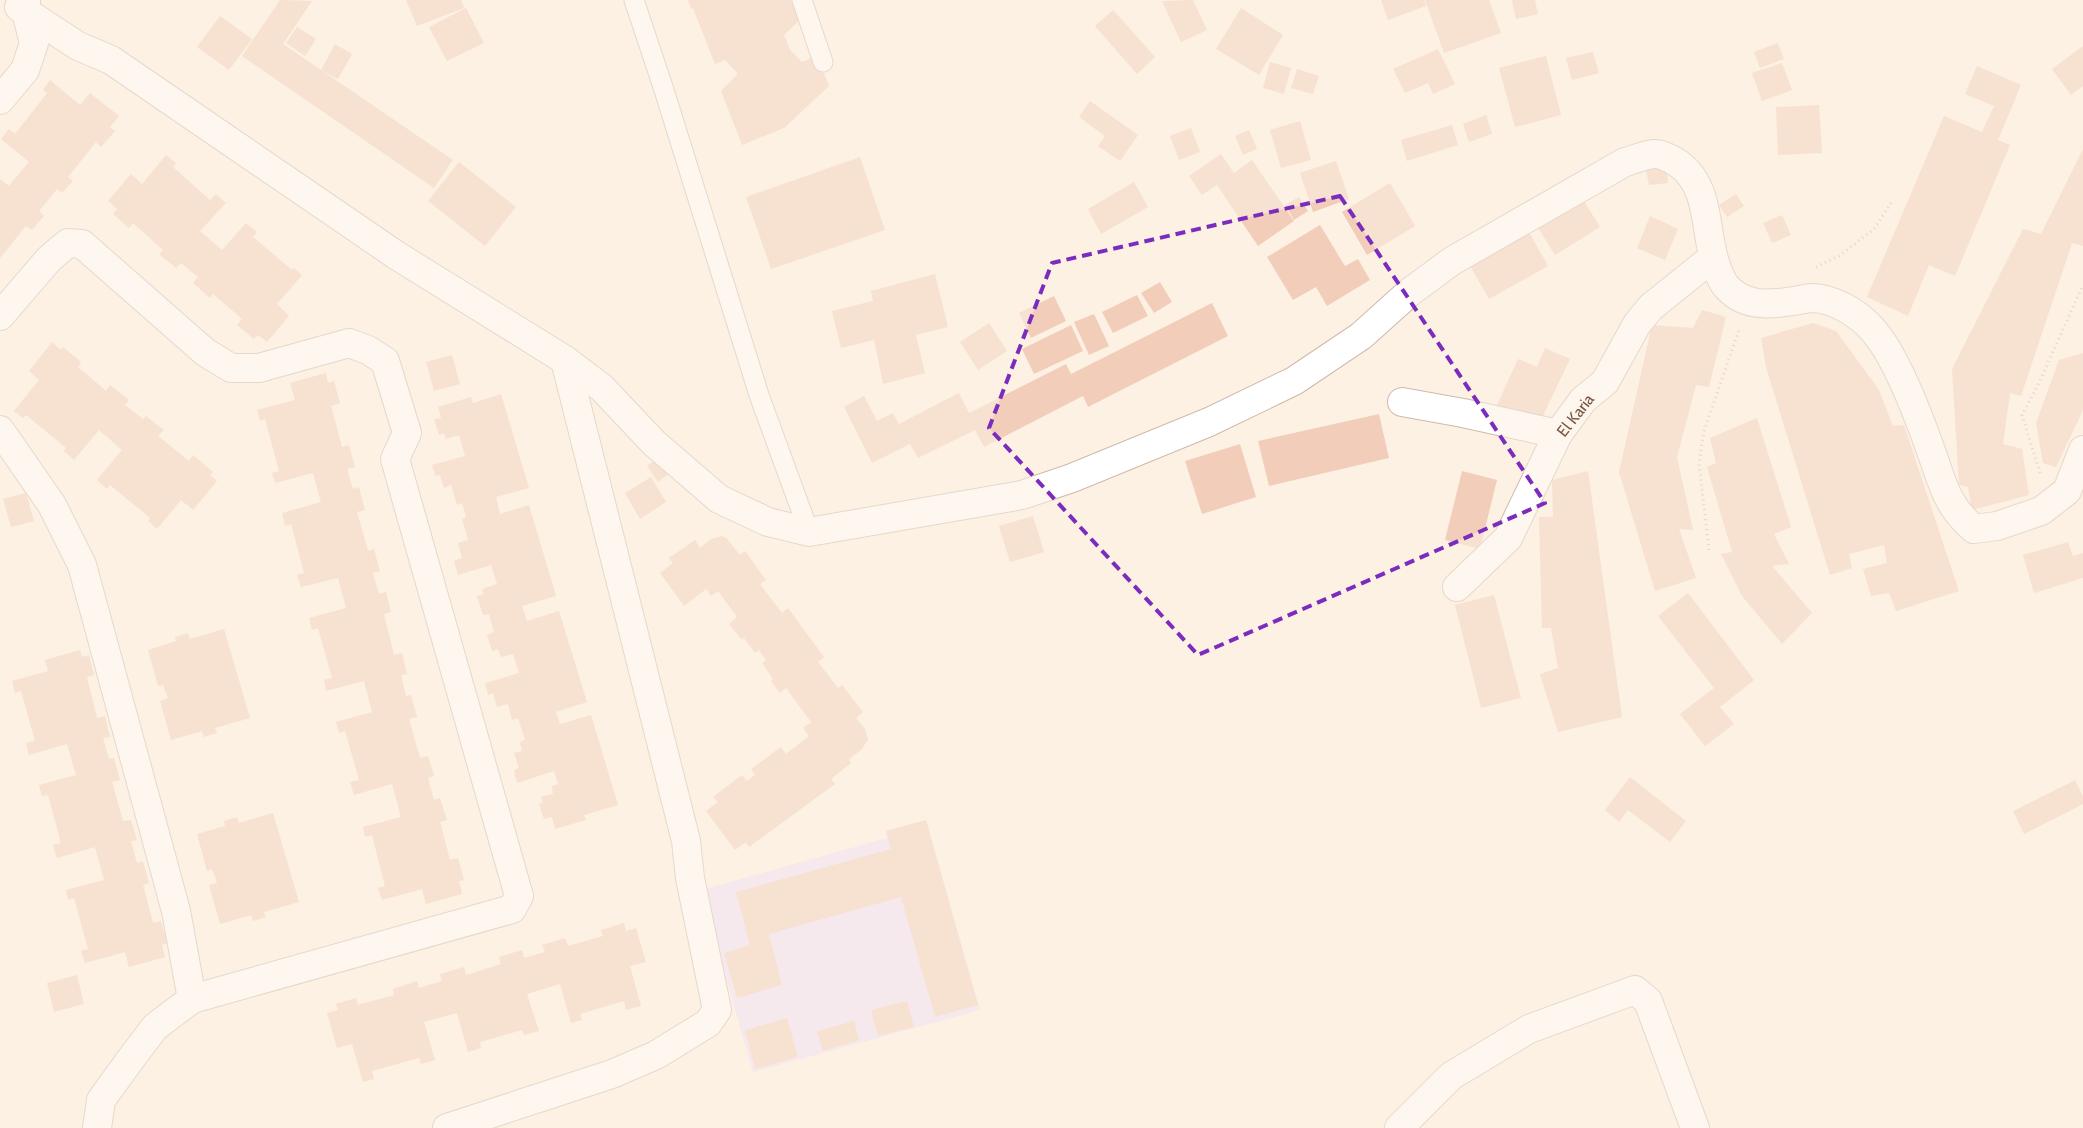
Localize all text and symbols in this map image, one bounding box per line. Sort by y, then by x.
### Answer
street label: El Karia [1553,390,1598,441]

